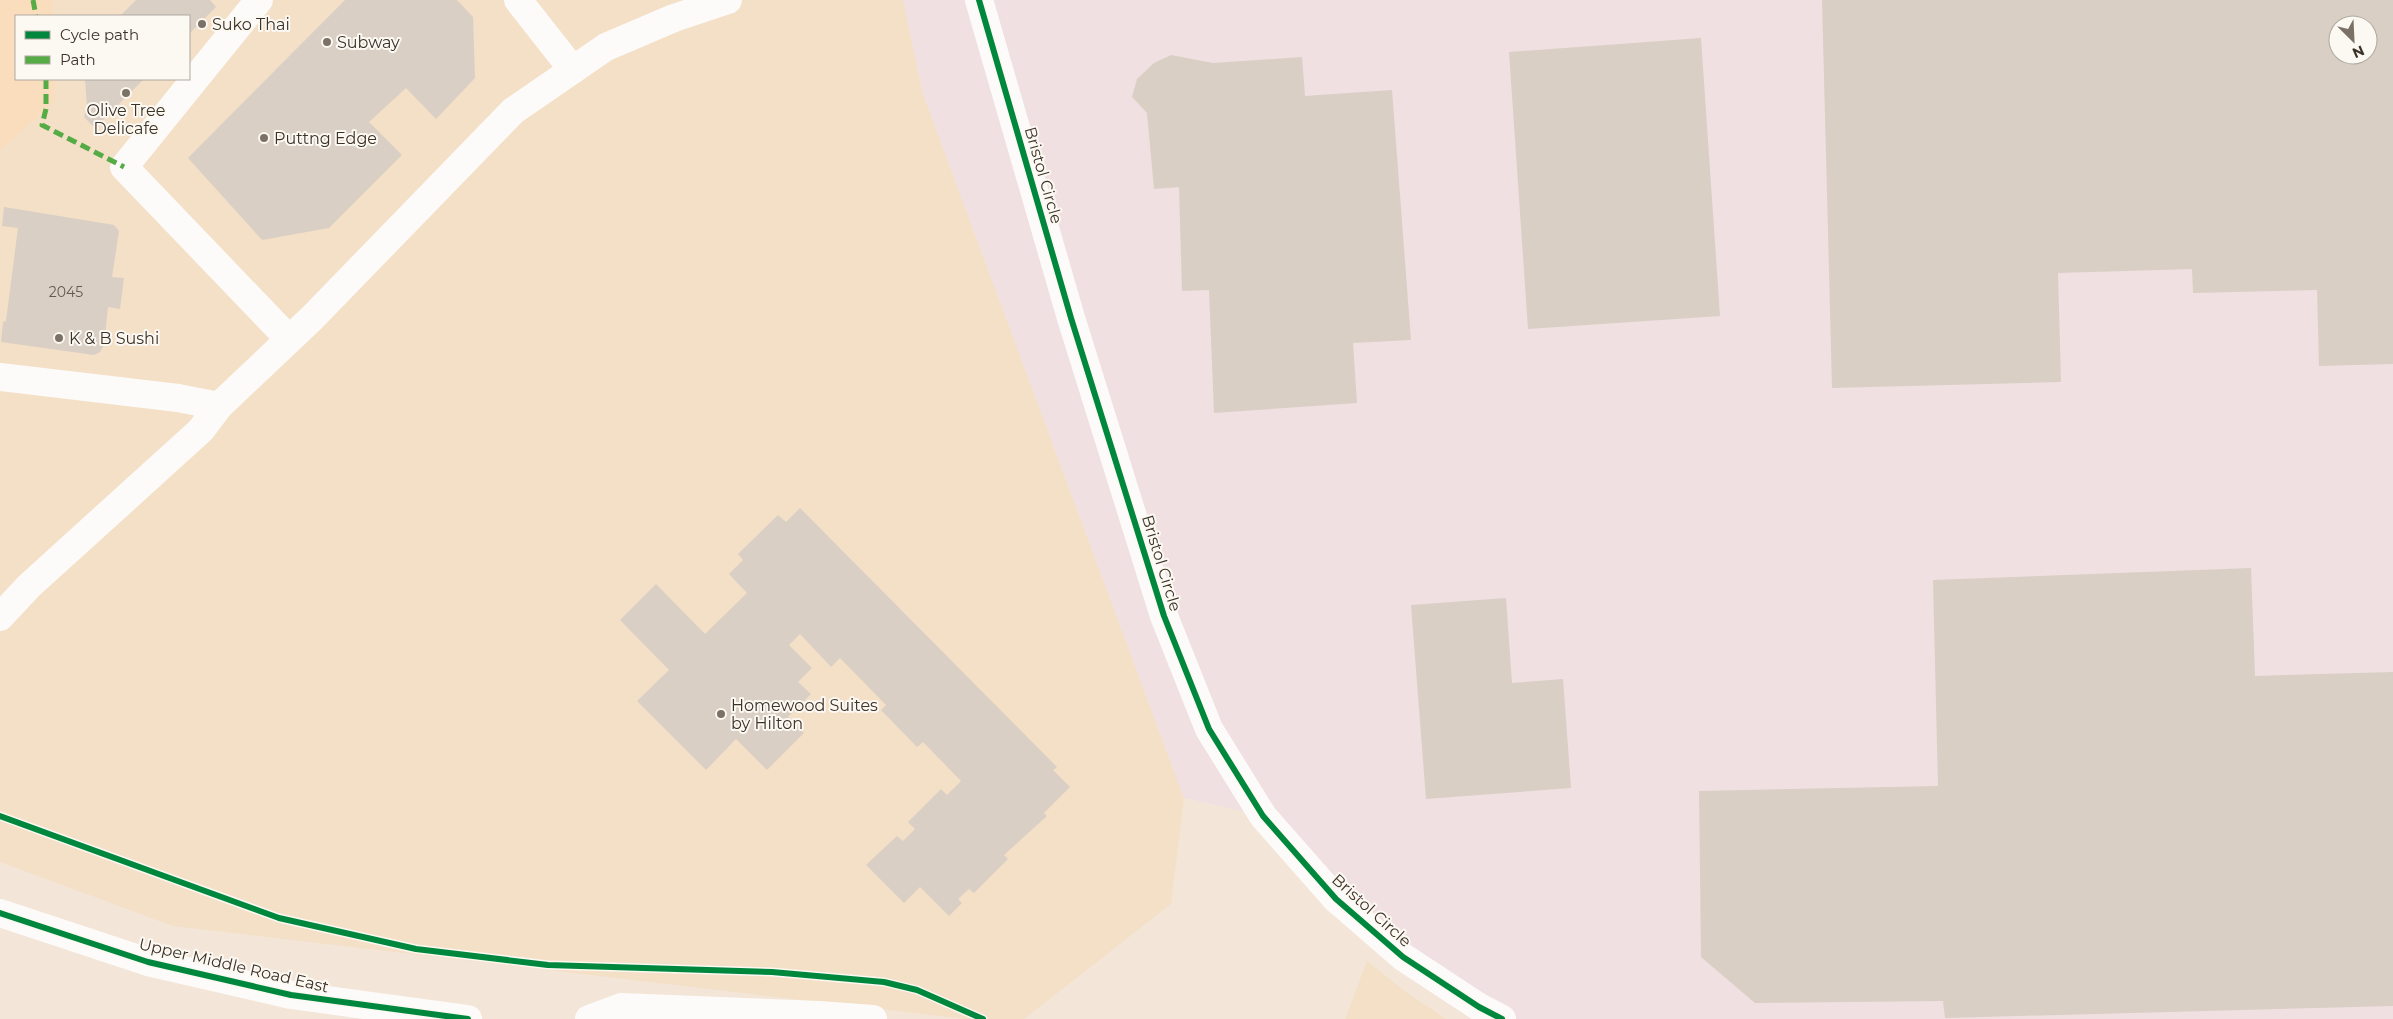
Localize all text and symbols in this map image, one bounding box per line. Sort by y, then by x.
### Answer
legend [15,15,190,80]
place label: Suko Thai [212,15,290,34]
north arrow [2328,15,2378,65]
marker: Suko Thai [196,18,208,30]
text: Cycle path [60,25,139,44]
place label: Subway [337,33,400,52]
marker: Subway [321,36,333,48]
text: N [2349,41,2367,62]
text: Path [60,50,96,69]
marker: Olive Tree Delicafe [120,87,132,99]
place label: Olive Tree Delicafe [87,101,165,138]
street label: Bristol Circle [1021,125,1066,226]
place label: Puttng Edge [274,129,377,148]
marker: Puttng Edge [258,132,270,144]
house number: 2045 [49,283,83,301]
place label: K & B Sushi [69,329,159,348]
marker: K & B Sushi [53,332,65,344]
street label: Bristol Circle [1138,513,1185,614]
place label: Homewood Suites by Hilton [731,696,878,733]
marker: Homewood Suites by Hilton [715,708,727,720]
street label: Bristol Circle [1328,870,1415,951]
street label: Upper Middle Road East [137,934,331,997]

